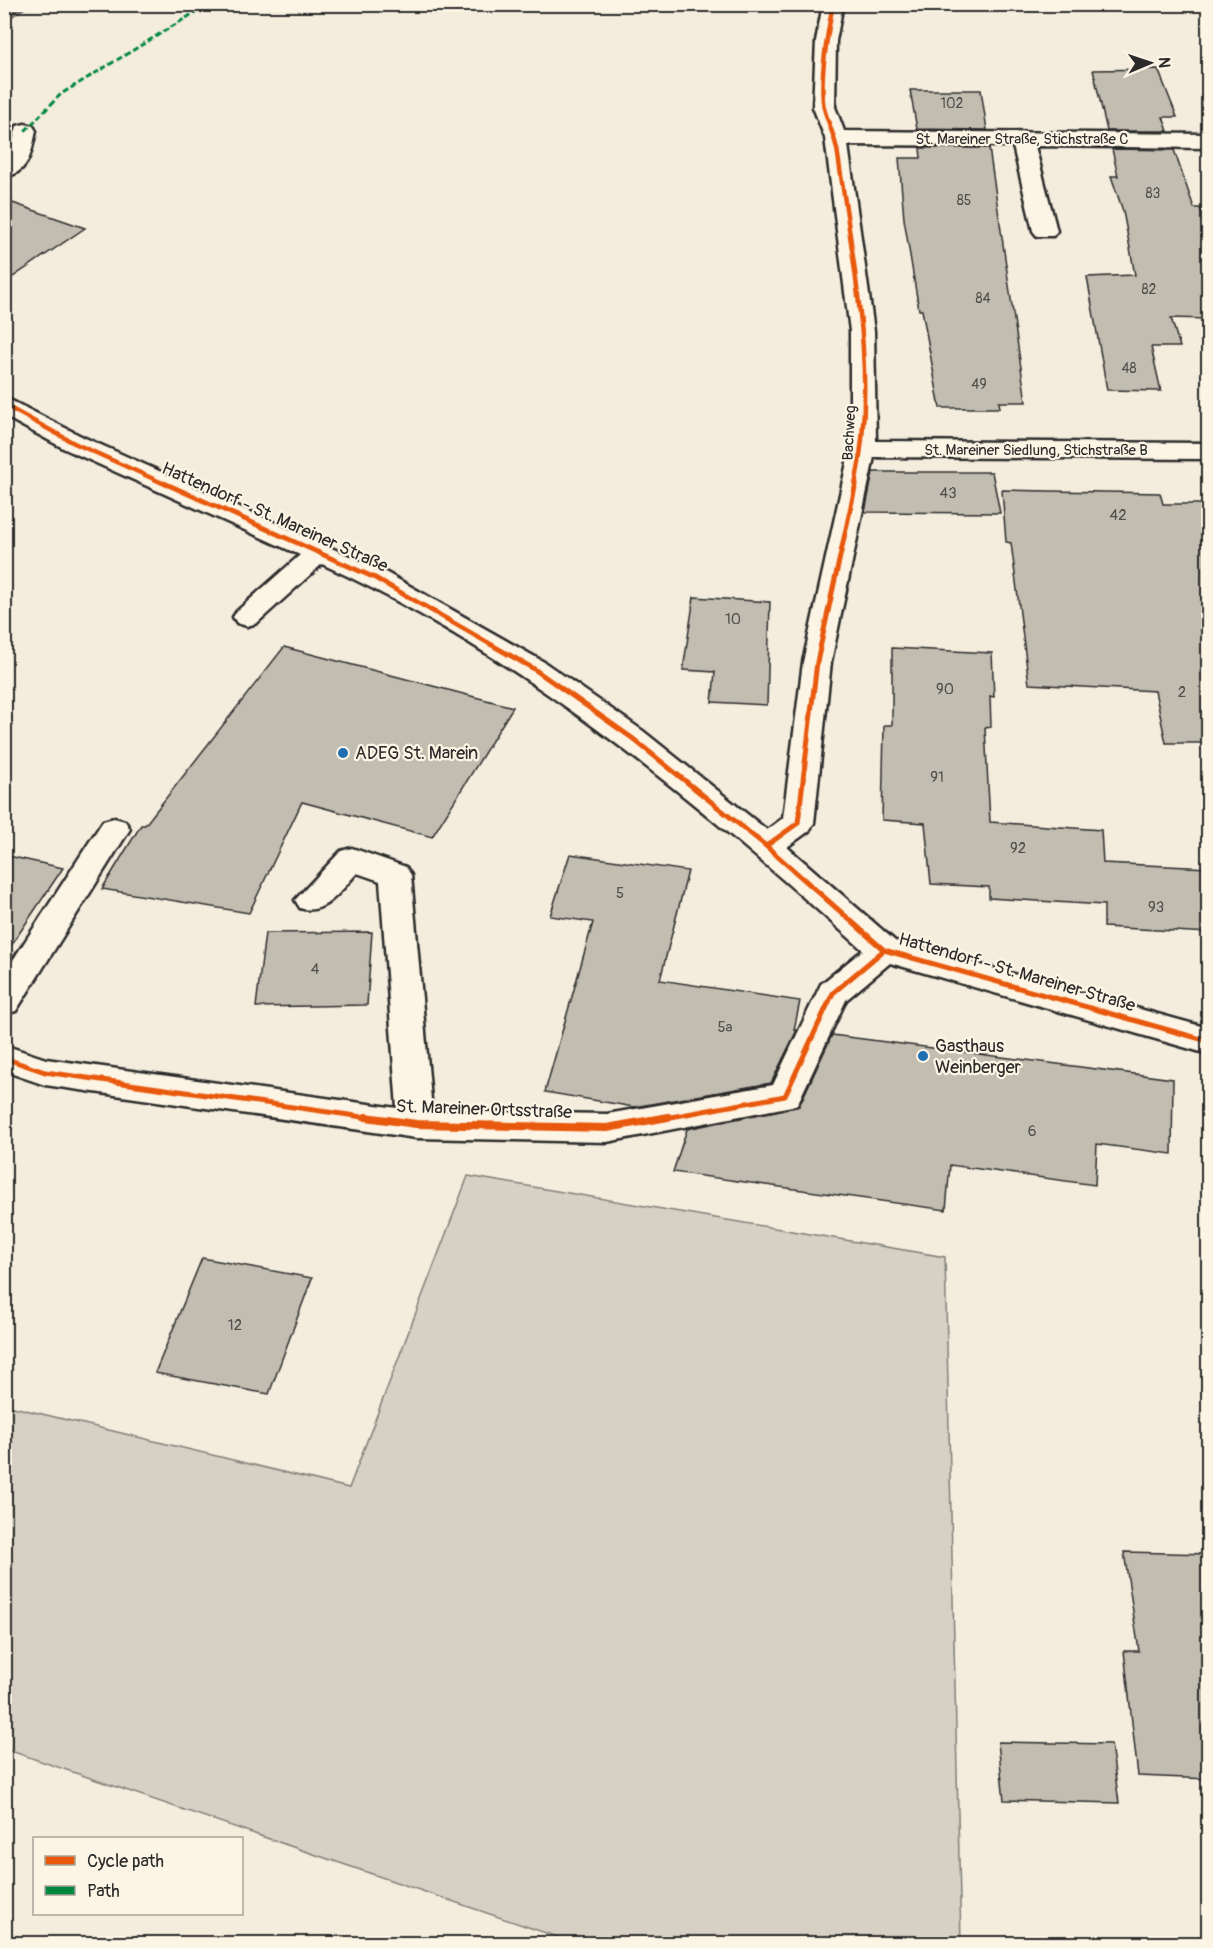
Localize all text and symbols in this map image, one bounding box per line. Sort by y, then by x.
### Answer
north arrow [1120,33,1180,93]
text: N [1154,57,1174,68]
house number: 102 [941,95,964,112]
street label: St. Mareiner Straße, Stichstraße C [916,130,1128,149]
house number: 83 [1146,185,1161,202]
house number: 85 [957,192,971,209]
house number: 82 [1142,281,1157,298]
house number: 84 [975,290,991,307]
house number: 48 [1121,360,1137,377]
house number: 49 [971,376,987,393]
street label: Bachweg [839,405,860,461]
street label: St. Mareiner Siedlung, Stichstraße B [924,441,1148,460]
street label: Hattendorf - St. Mareiner Straße [158,457,392,578]
house number: 43 [939,484,957,503]
house number: 42 [1109,506,1127,525]
house number: 10 [725,610,741,629]
house number: 90 [936,680,954,699]
house number: 2 [1178,683,1186,702]
place label: ADEG St. Marein [355,742,478,765]
marker: ADEG St. Marein [336,746,350,760]
house number: 91 [930,768,944,787]
house number: 92 [1010,839,1026,858]
house number: 5 [616,884,624,903]
house number: 93 [1148,898,1164,917]
street label: Hattendorf - St. Mareiner Straße [896,928,1138,1017]
house number: 4 [311,960,320,979]
house number: 5a [717,1018,733,1037]
place label: Gasthaus Weinberger [935,1035,1022,1079]
marker: Gasthaus Weinberger [916,1049,930,1063]
street label: St. Mareiner Ortsstraße [396,1095,573,1124]
house number: 6 [1028,1122,1036,1141]
house number: 12 [228,1316,242,1335]
legend [33,1837,243,1915]
text: Cycle path [87,1850,164,1873]
text: Path [87,1880,120,1903]

